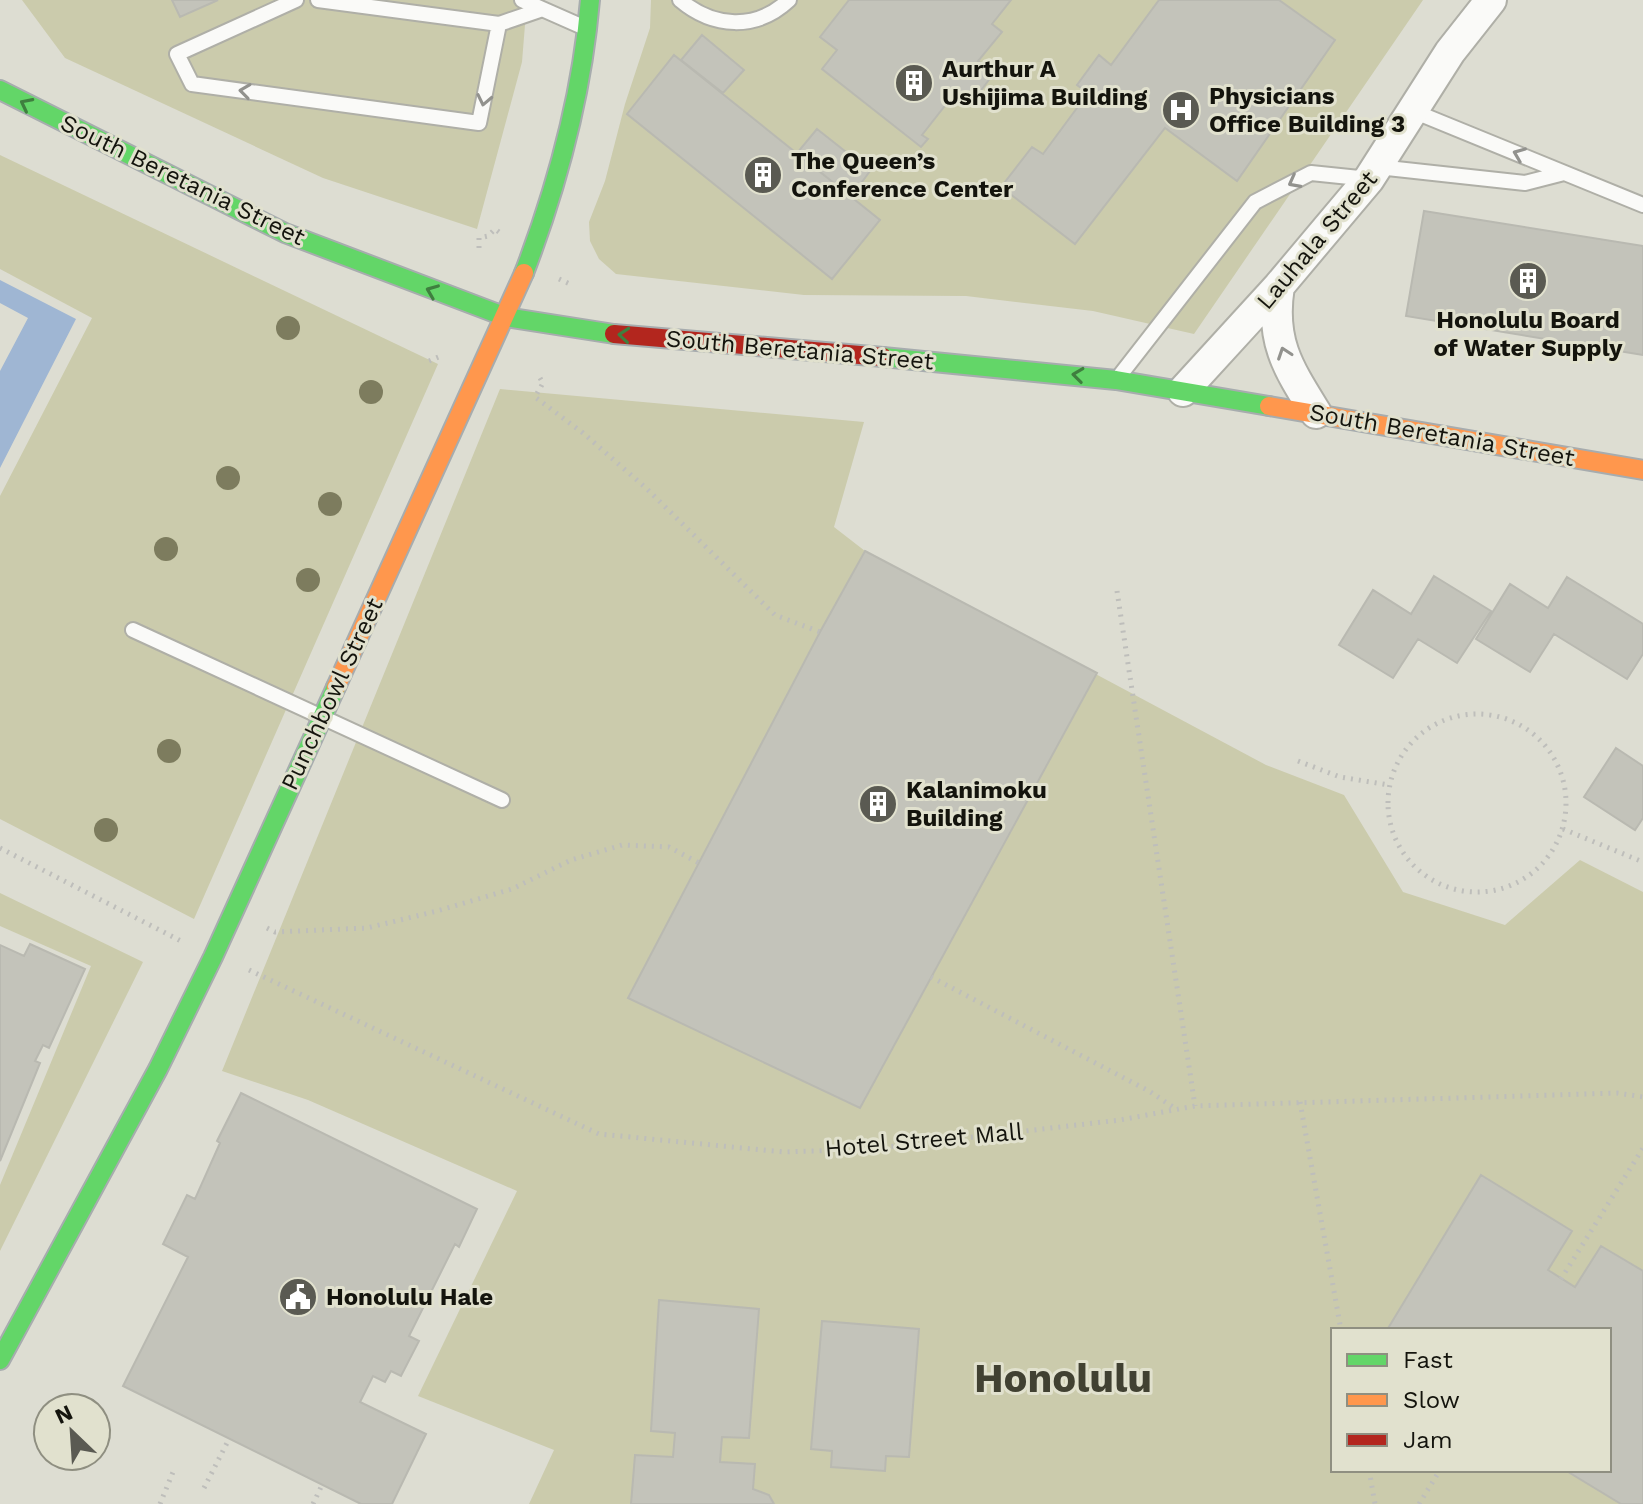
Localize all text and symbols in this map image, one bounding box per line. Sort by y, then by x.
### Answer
place label: Aurthur A Ushijima Building [942,55,1148,111]
building icon: Aurthur A Ushijima Building [893,62,935,104]
place label: Physicians Office Building 3 [1209,82,1405,138]
one-way arrow [238,83,252,100]
hospital icon: Physicians Office Building 3 [1160,89,1202,131]
one-way arrow [476,93,493,107]
one-way arrow [20,98,35,113]
street label: South Beretania Street [56,109,310,251]
place label: The Queen’s Conference Center [791,147,1014,203]
one-way arrow [1513,148,1527,164]
building icon: The Queen’s Conference Center [742,154,784,196]
street label: Lauhala Street [1251,165,1383,315]
one-way arrow [1288,172,1302,188]
building icon: Honolulu Board of Water Supply [1507,260,1549,302]
one-way arrow [426,284,440,301]
place label: Honolulu Board of Water Supply [1433,306,1623,362]
street label: South Beretania Street [665,324,935,376]
one-way arrow [617,327,630,344]
one-way arrow [1277,347,1293,361]
one-way arrow [1071,367,1084,384]
street label: South Beretania Street [1307,398,1577,472]
street label: Punchbowl Street [275,594,389,794]
place label: Kalanimoku Building [906,776,1047,832]
building icon: Kalanimoku Building [857,783,899,825]
street label: Hotel Street Mall [824,1117,1025,1163]
public building icon: Honolulu Hale [277,1276,319,1318]
place label: Honolulu Hale [326,1283,493,1311]
legend [1331,1328,1611,1472]
text: Fast [1403,1346,1453,1374]
district label: Honolulu [974,1355,1152,1402]
text: Slow [1403,1386,1460,1414]
north arrow [32,1392,112,1472]
text: N [51,1400,76,1429]
text: Jam [1403,1426,1453,1454]

